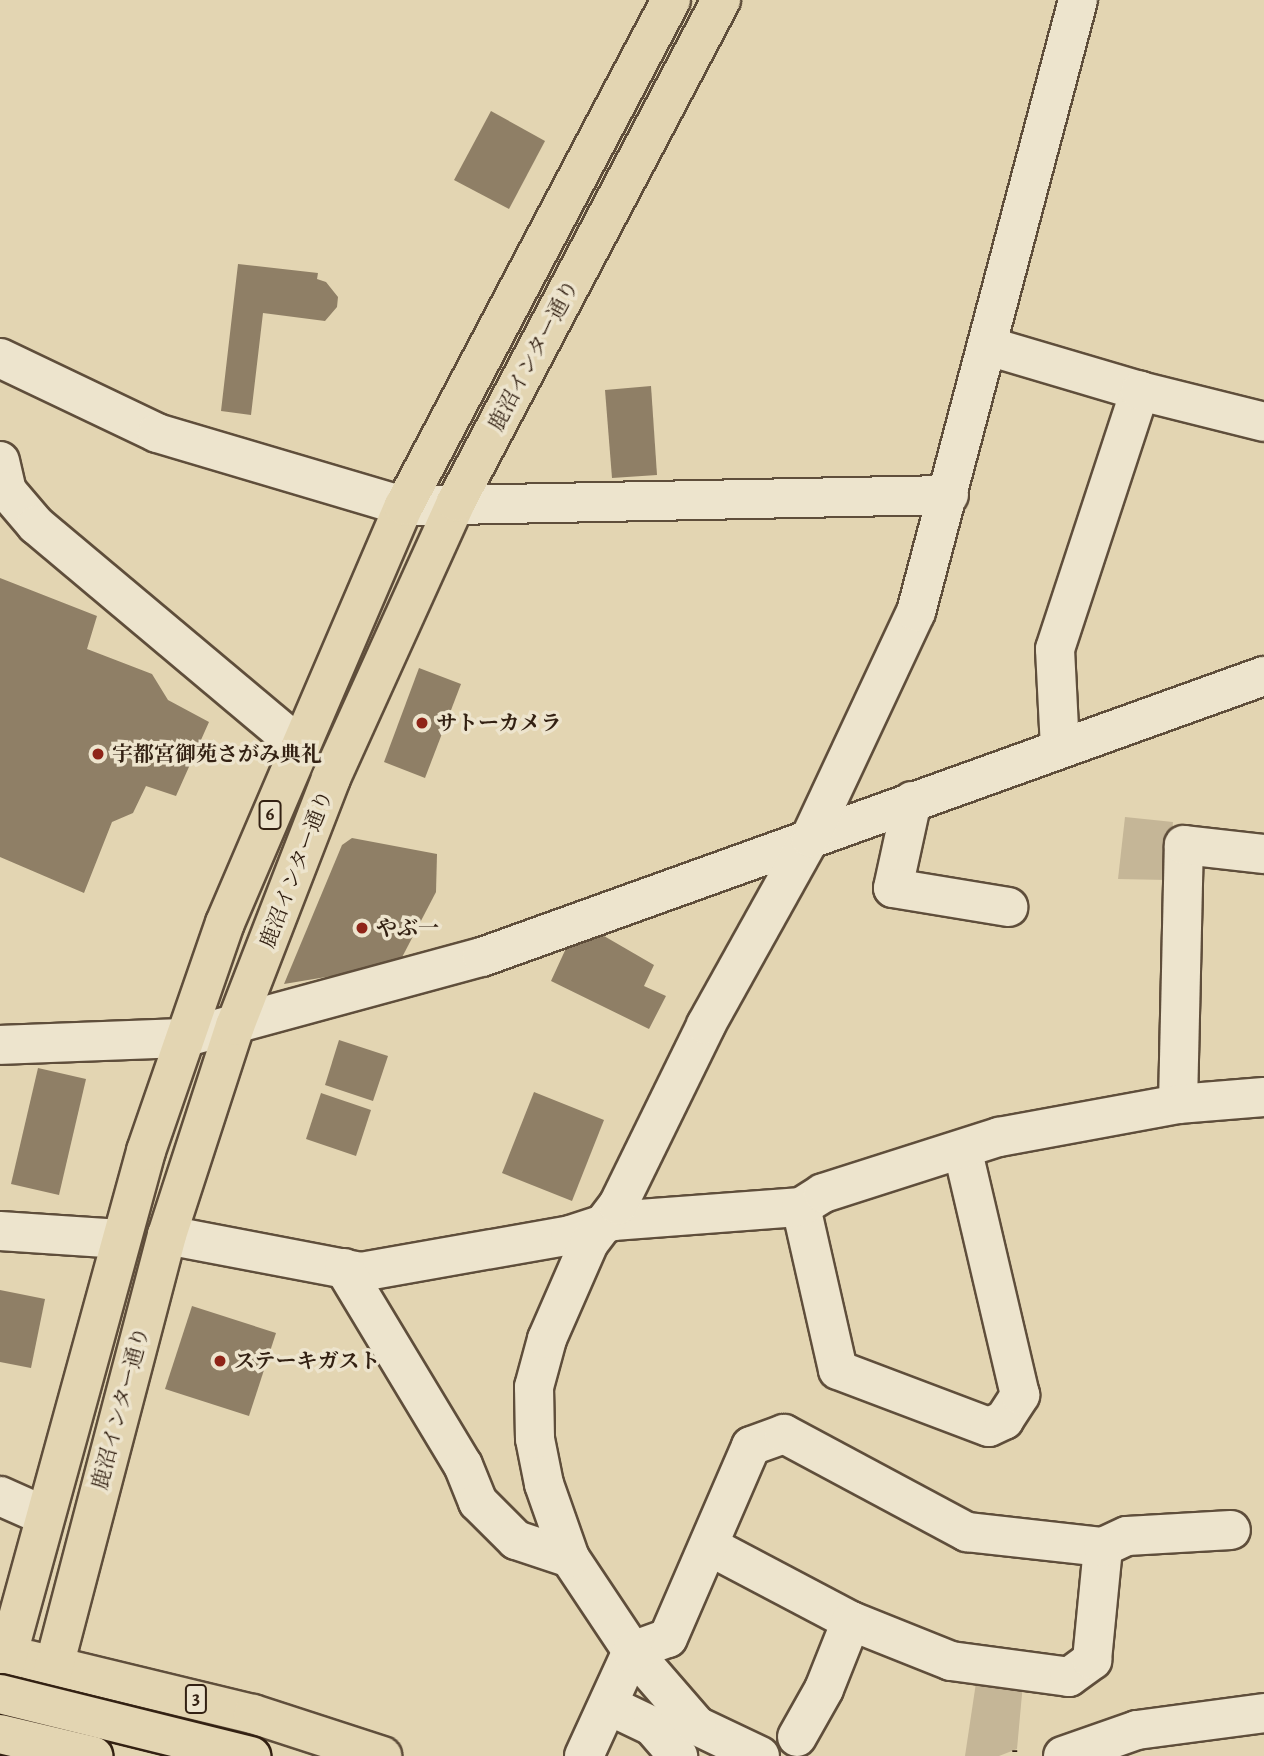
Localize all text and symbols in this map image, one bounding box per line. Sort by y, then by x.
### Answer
street label: 鹿沼インター通り [482,275,584,435]
place label: サトーカメラ [436,710,562,736]
marker: サトーカメラ [414,715,430,731]
place label: 宇都宮御苑さがみ典礼 [112,741,322,767]
marker: 宇都宮御苑さがみ典礼 [90,746,106,762]
street label: 鹿沼インター通り [254,786,338,952]
road number: 6 [258,800,282,830]
place label: やぶ一 [376,915,439,941]
marker: やぶ一 [354,920,370,936]
street label: 鹿沼インター通り [86,1324,154,1492]
place label: ステーキガスト [234,1348,381,1374]
marker: ステーキガスト [212,1353,228,1369]
road number: 3 [184,1684,208,1714]

